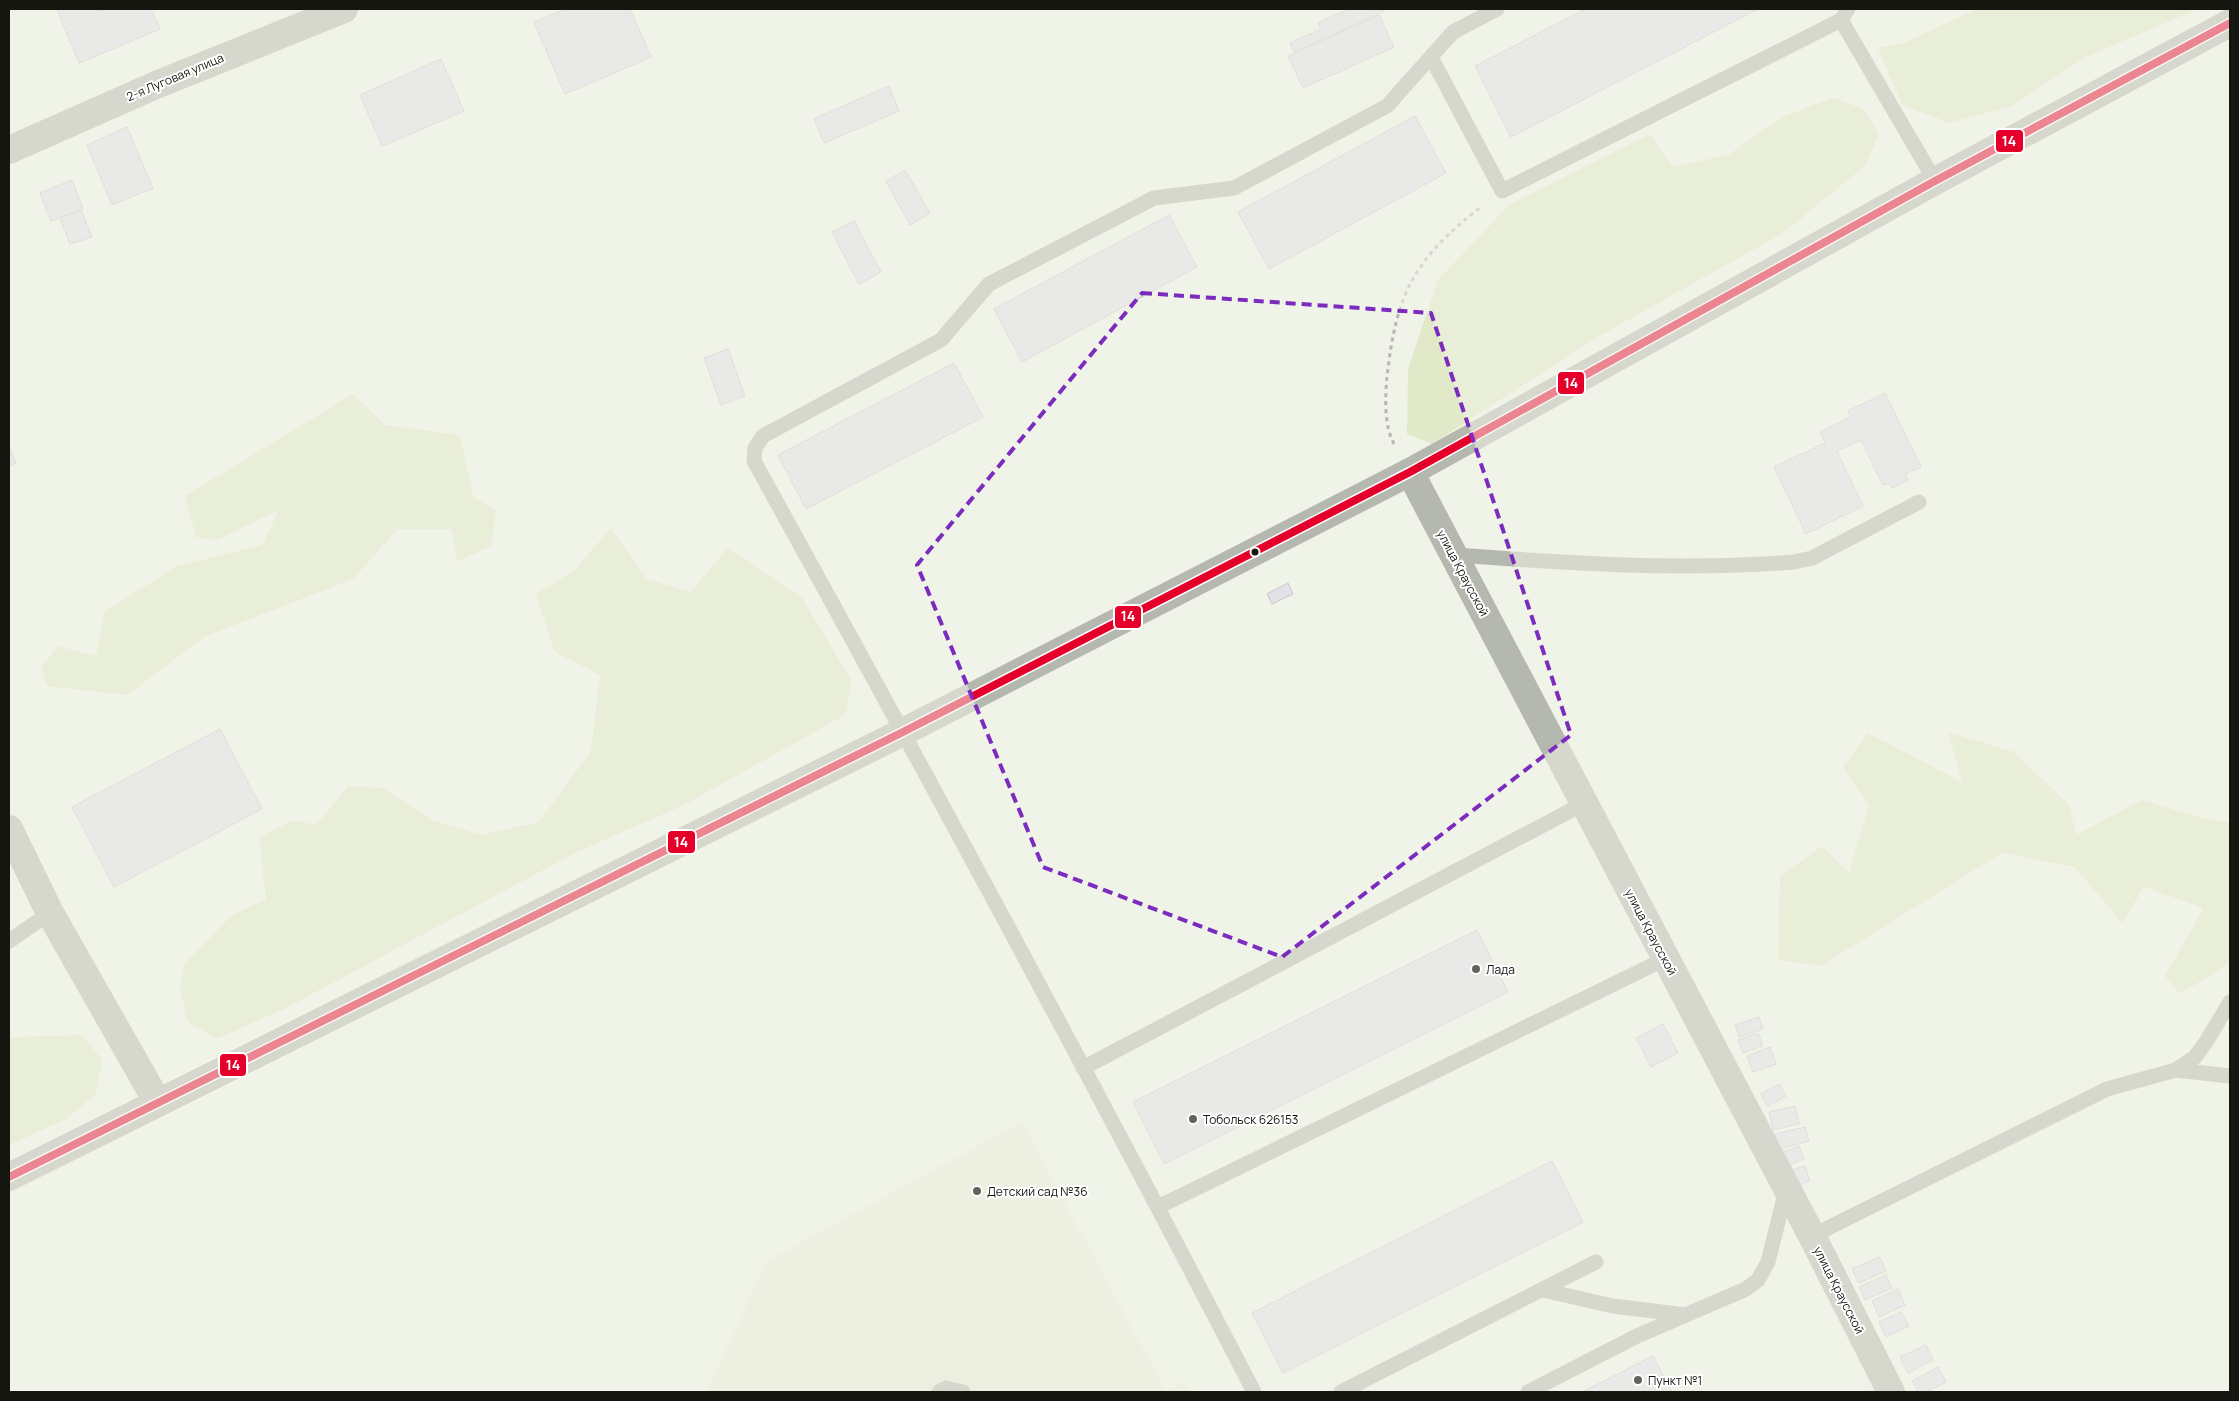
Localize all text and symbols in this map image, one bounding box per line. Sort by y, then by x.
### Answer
street label: 2-я Луговая улица [124,49,226,105]
line badge: 14 [1995,129,2024,153]
text: 14 [2002,131,2016,150]
line badge: 14 [1557,371,1585,395]
text: 14 [1564,373,1578,392]
street label: улица Краусской [1433,527,1493,619]
unlabelled marker [1250,547,1260,557]
line badge: 14 [1114,605,1142,629]
text: 14 [1121,606,1135,625]
line badge: 14 [667,830,696,854]
text: 14 [674,832,688,851]
street label: улица Краусской [1621,886,1681,978]
place label: Лада [1486,961,1515,978]
marker: Лада [1470,963,1482,975]
line badge: 14 [219,1053,247,1077]
text: 14 [226,1055,240,1074]
place label: Тобольск 626153 [1203,1111,1299,1128]
marker: Тобольск 626153 [1187,1113,1199,1125]
place label: Детский сад №36 [987,1183,1088,1200]
marker: Детский сад №36 [971,1185,983,1197]
street label: улица Краусской [1810,1243,1868,1337]
place label: Пункт №1 [1648,1372,1702,1389]
marker: Пункт №1 [1632,1374,1644,1386]

